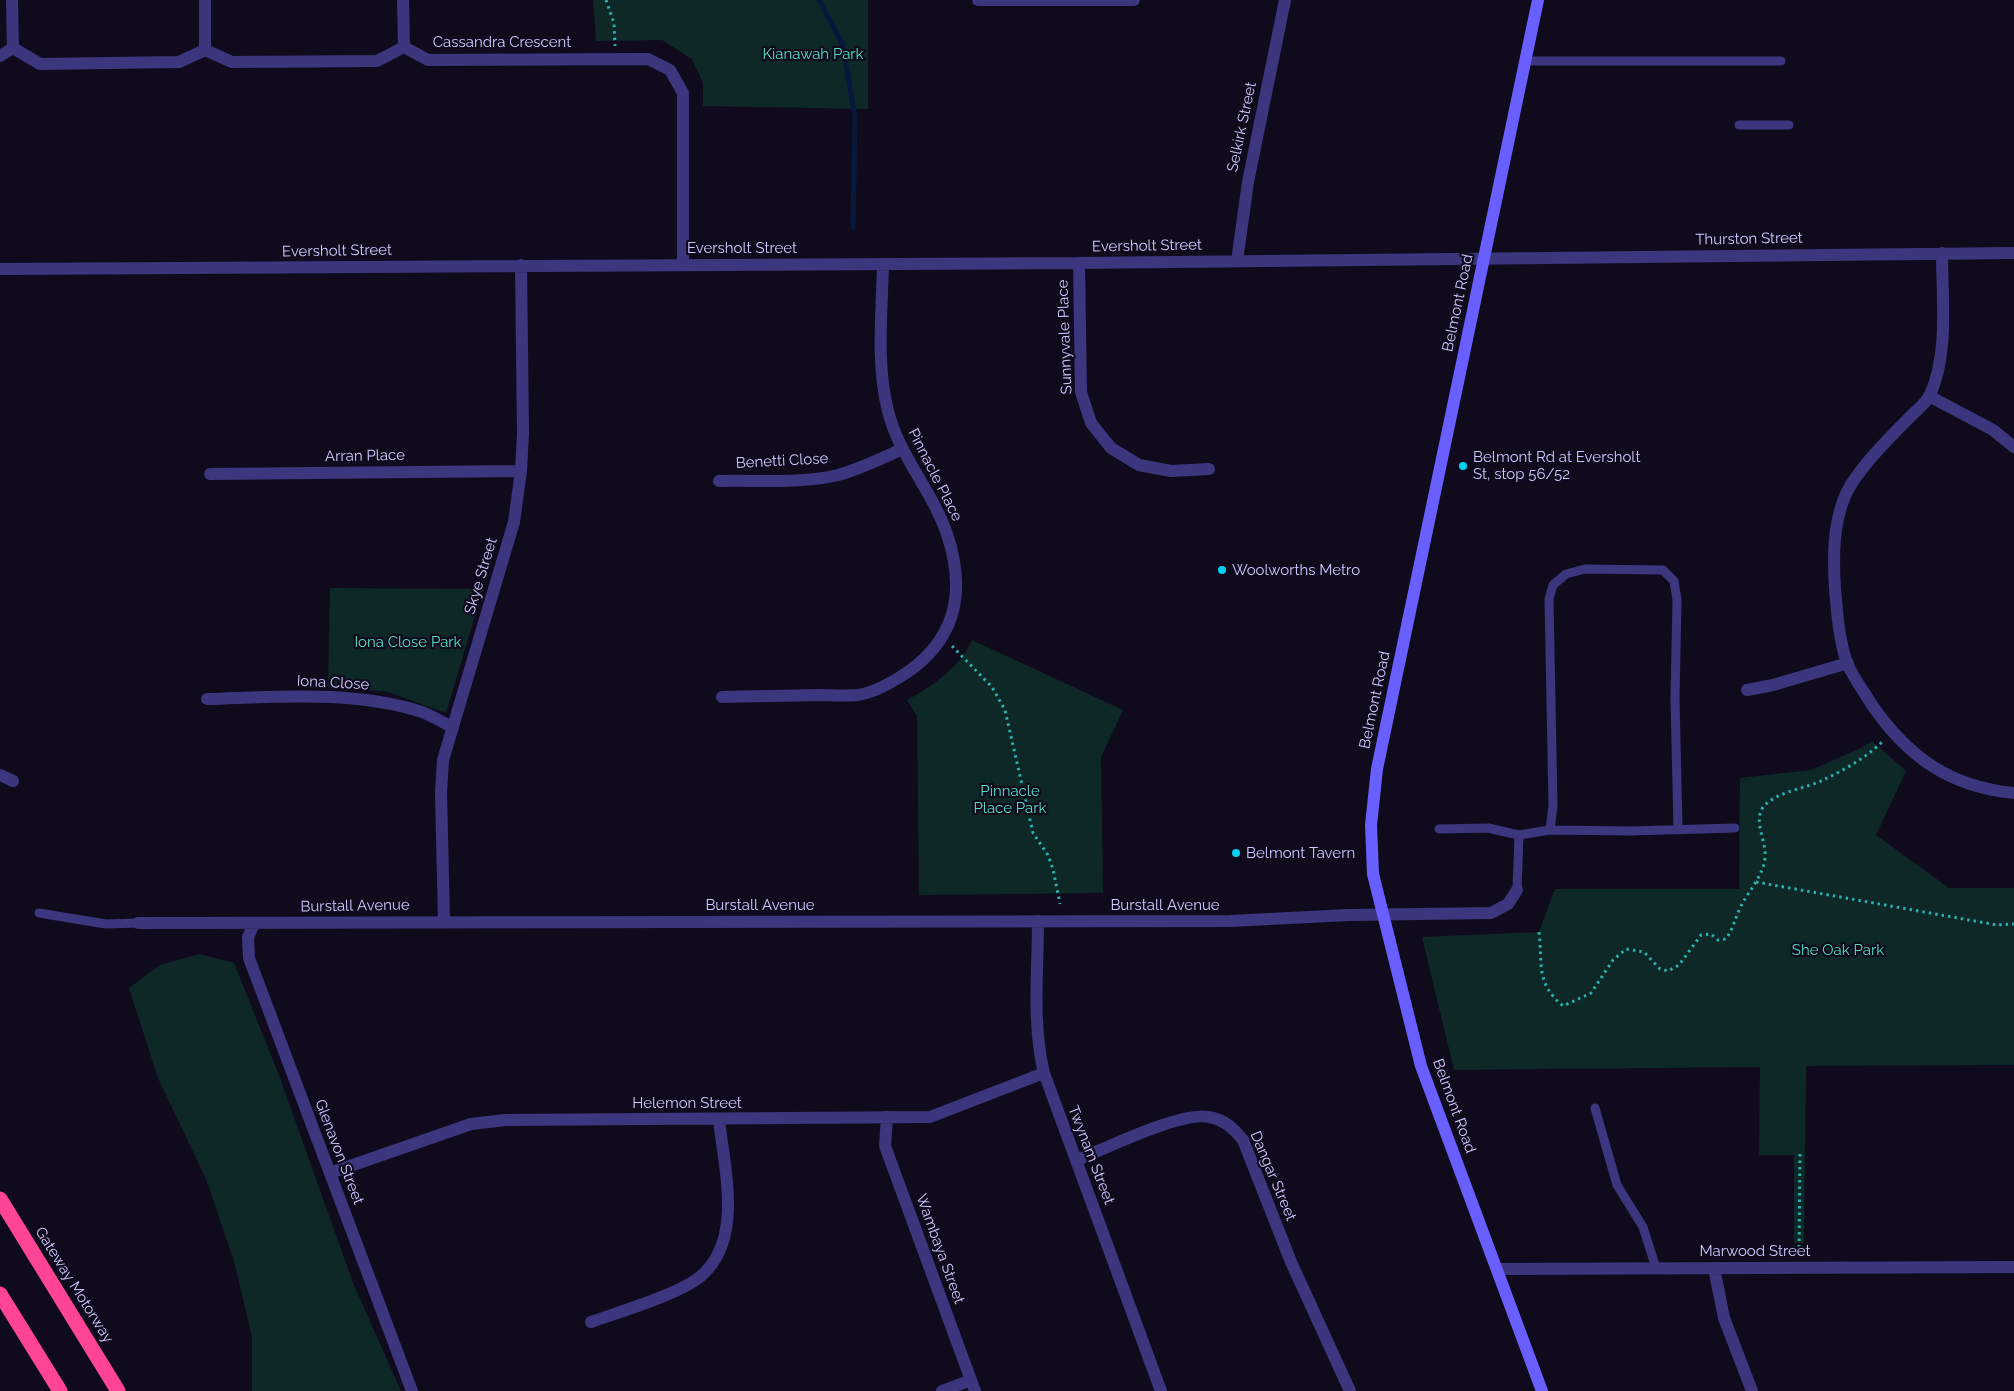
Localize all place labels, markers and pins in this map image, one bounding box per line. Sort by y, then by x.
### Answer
place label: Belmont Rd at Eversholt St, stop 56/52 [1473,448,1640,483]
marker: Belmont Rd at Eversholt St, stop 56/52 [1457,460,1469,472]
place label: Woolworths Metro [1232,561,1360,579]
marker: Woolworths Metro [1216,564,1228,576]
place label: Belmont Tavern [1246,844,1355,862]
marker: Belmont Tavern [1230,847,1242,859]

